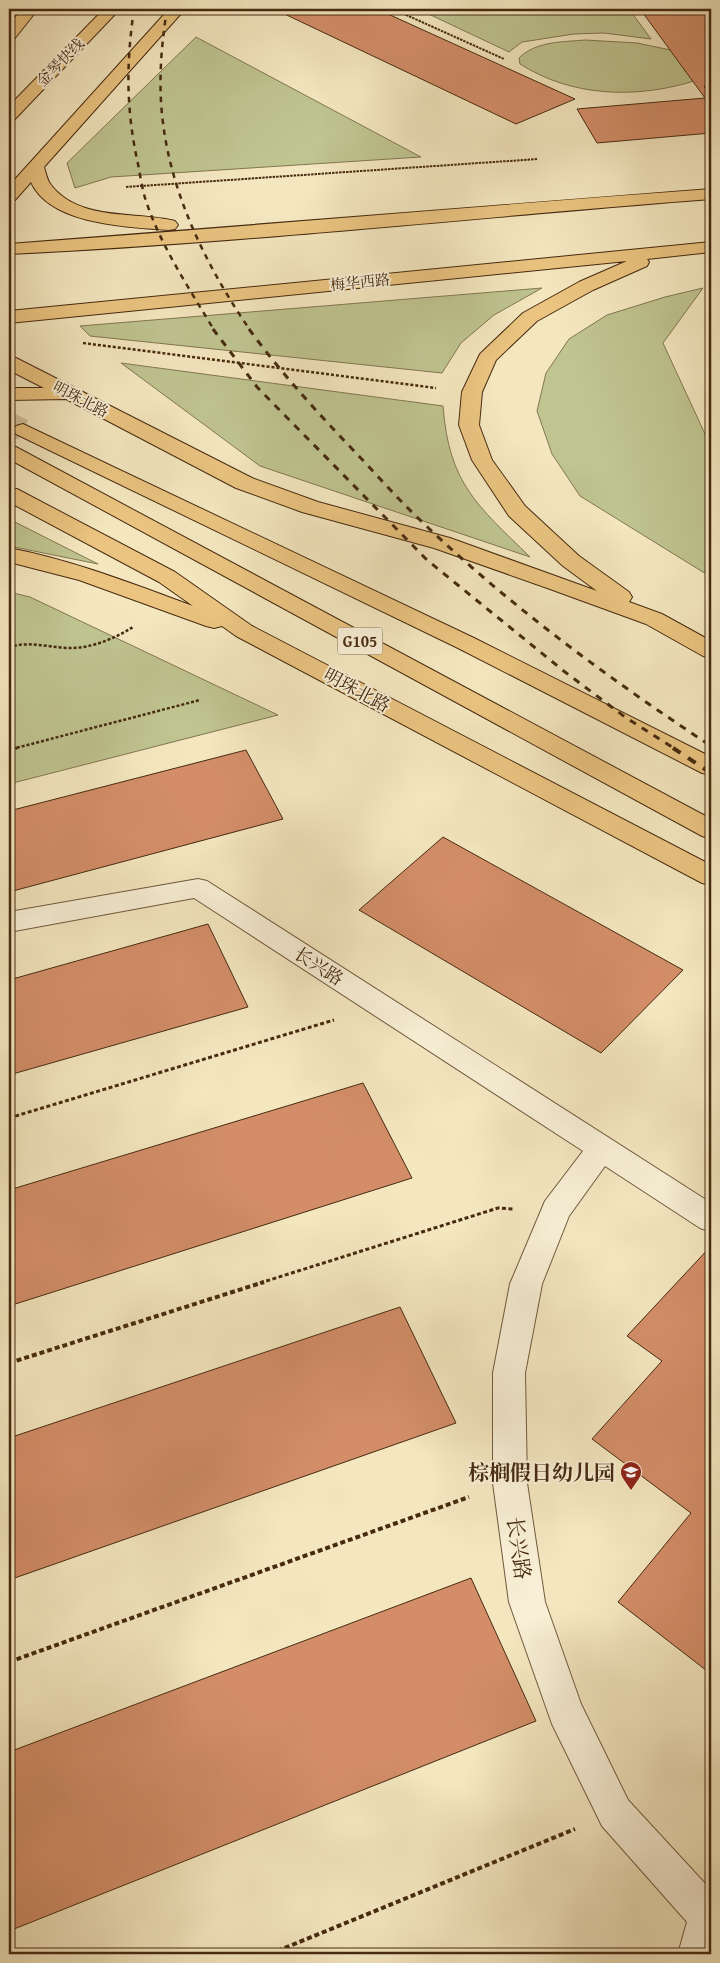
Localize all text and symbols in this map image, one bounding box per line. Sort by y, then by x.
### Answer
street label: 金琴快线 [32,33,88,91]
street label: 梅华西路 [329,268,391,296]
street label: 明珠北路 [49,376,113,422]
road number: G105 [338,627,382,654]
street label: 明珠北路 [319,661,395,719]
street label: 长兴路 [289,940,349,992]
place label: 棕榈假日幼儿园 [468,1457,615,1488]
school or university icon: 棕榈假日幼儿园 [619,1460,643,1491]
street label: 长兴路 [499,1515,539,1581]

